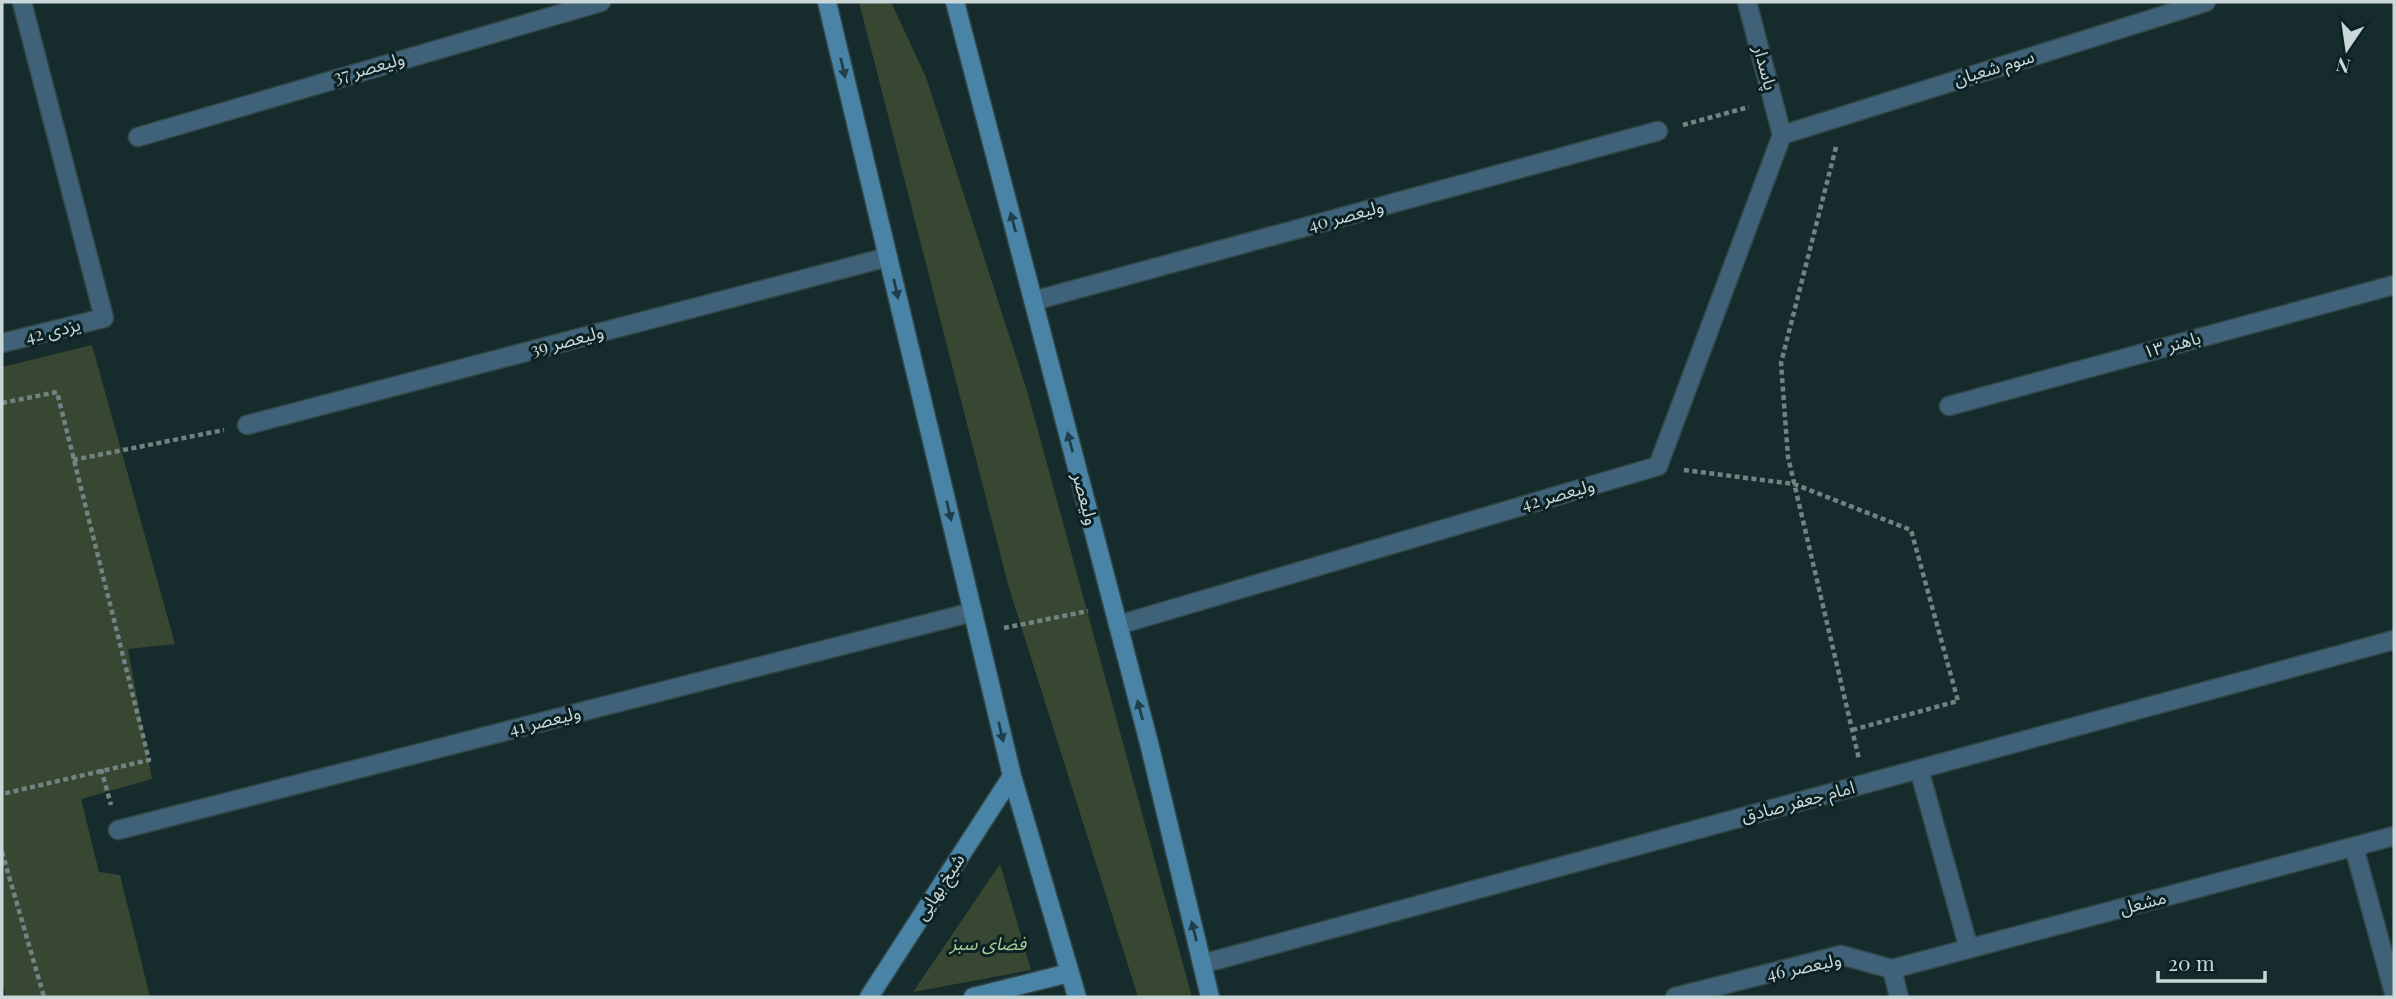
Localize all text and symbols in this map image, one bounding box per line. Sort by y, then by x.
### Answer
north arrow [2312,14,2382,84]
street label: پاسدار [1748,42,1783,93]
street label: سوم شعبان [1950,43,2038,94]
street label: ولیعصر 37 [330,45,407,89]
text: N [2333,52,2353,81]
one-way arrow [838,57,849,79]
street label: ولیعصر 40 [1305,193,1386,237]
one-way arrow [1007,211,1018,233]
one-way arrow [891,279,902,301]
street label: یزدی 42 [23,312,83,348]
street label: ولیعصر 39 [528,319,606,361]
street label: باهنر ۱۳ [2140,325,2203,363]
one-way arrow [1064,431,1075,453]
street label: ولیعصر [1067,469,1104,527]
street label: ولیعصر 42 [1518,472,1597,516]
one-way arrow [943,500,954,522]
one-way arrow [1134,699,1145,721]
street label: ولیعصر 41 [506,700,583,741]
one-way arrow [996,721,1007,743]
street label: امام جعفر صادق [1738,774,1858,831]
street label: شیخ بهایی [909,849,971,925]
street label: مشعل [2117,884,2169,920]
one-way arrow [1188,920,1199,942]
park label: فضای سبز [948,931,1027,955]
scale bar [2158,940,2265,984]
street label: ولیعصر 46 [1764,946,1843,986]
text: 20 m [2168,948,2215,976]

